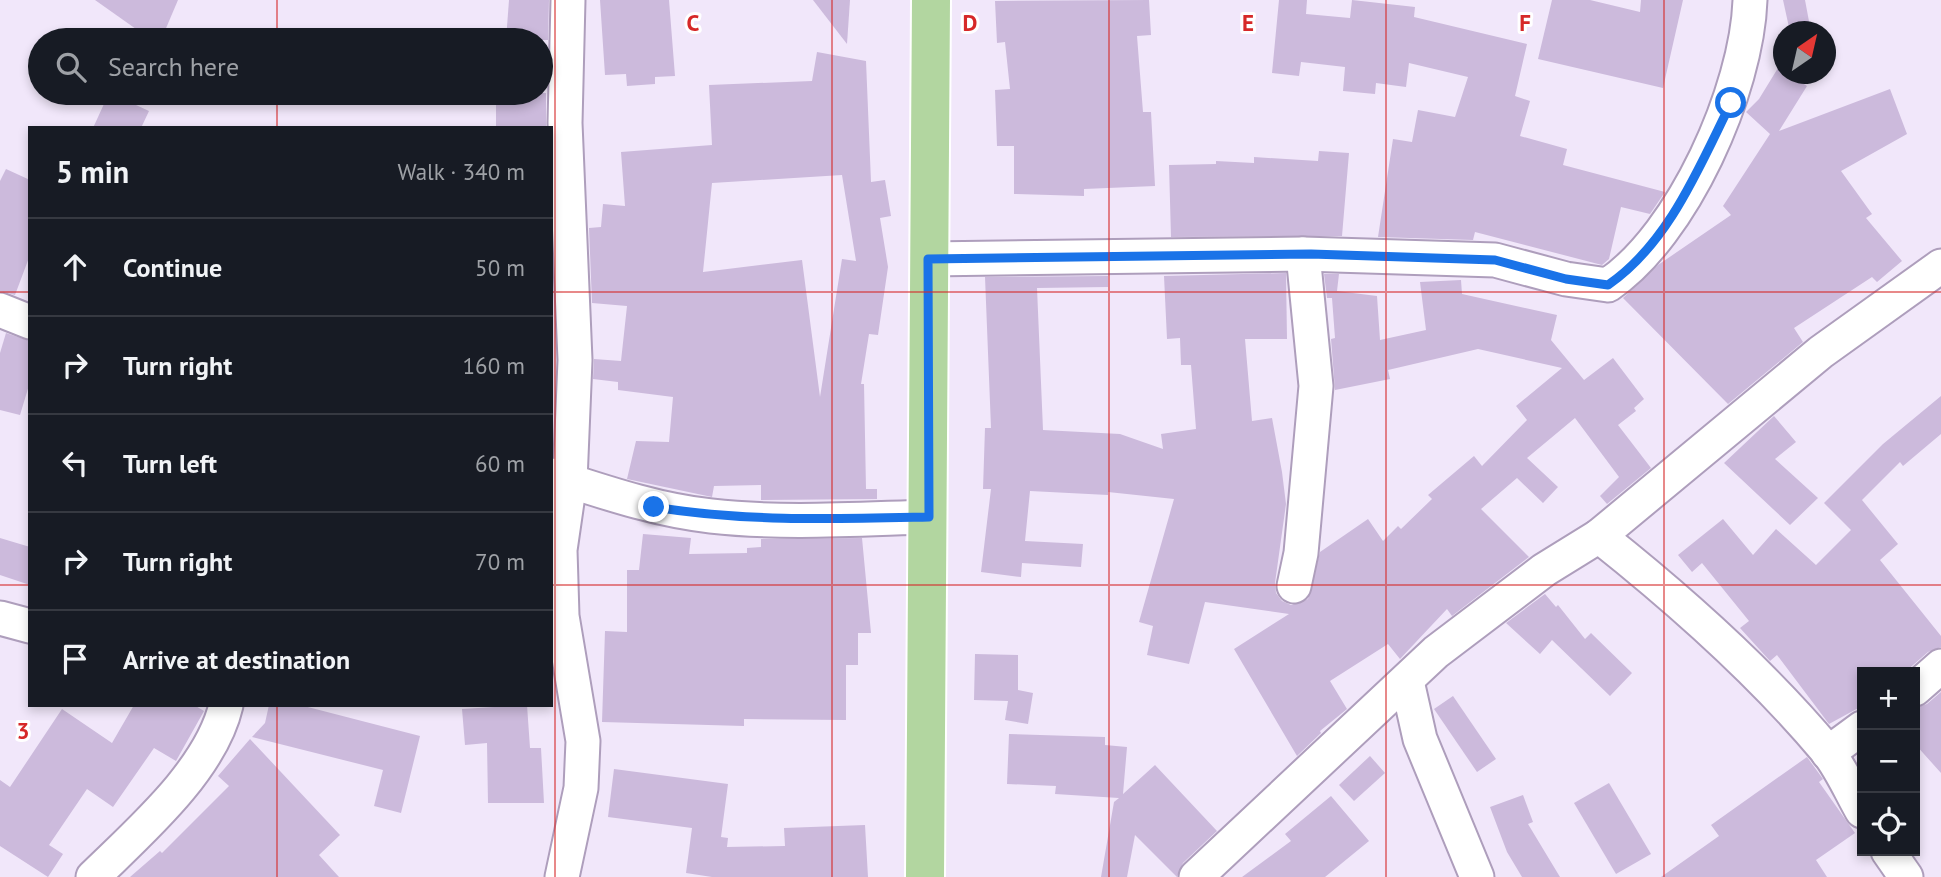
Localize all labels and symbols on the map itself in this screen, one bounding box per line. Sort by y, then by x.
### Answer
text: C [687,8,700,37]
text: D [963,8,977,37]
text: E [1242,8,1254,37]
text: F [1519,8,1531,37]
north arrow [1773,21,1836,84]
route start [1715,87,1746,118]
route end [638,491,669,522]
text: 3 [16,716,30,745]

